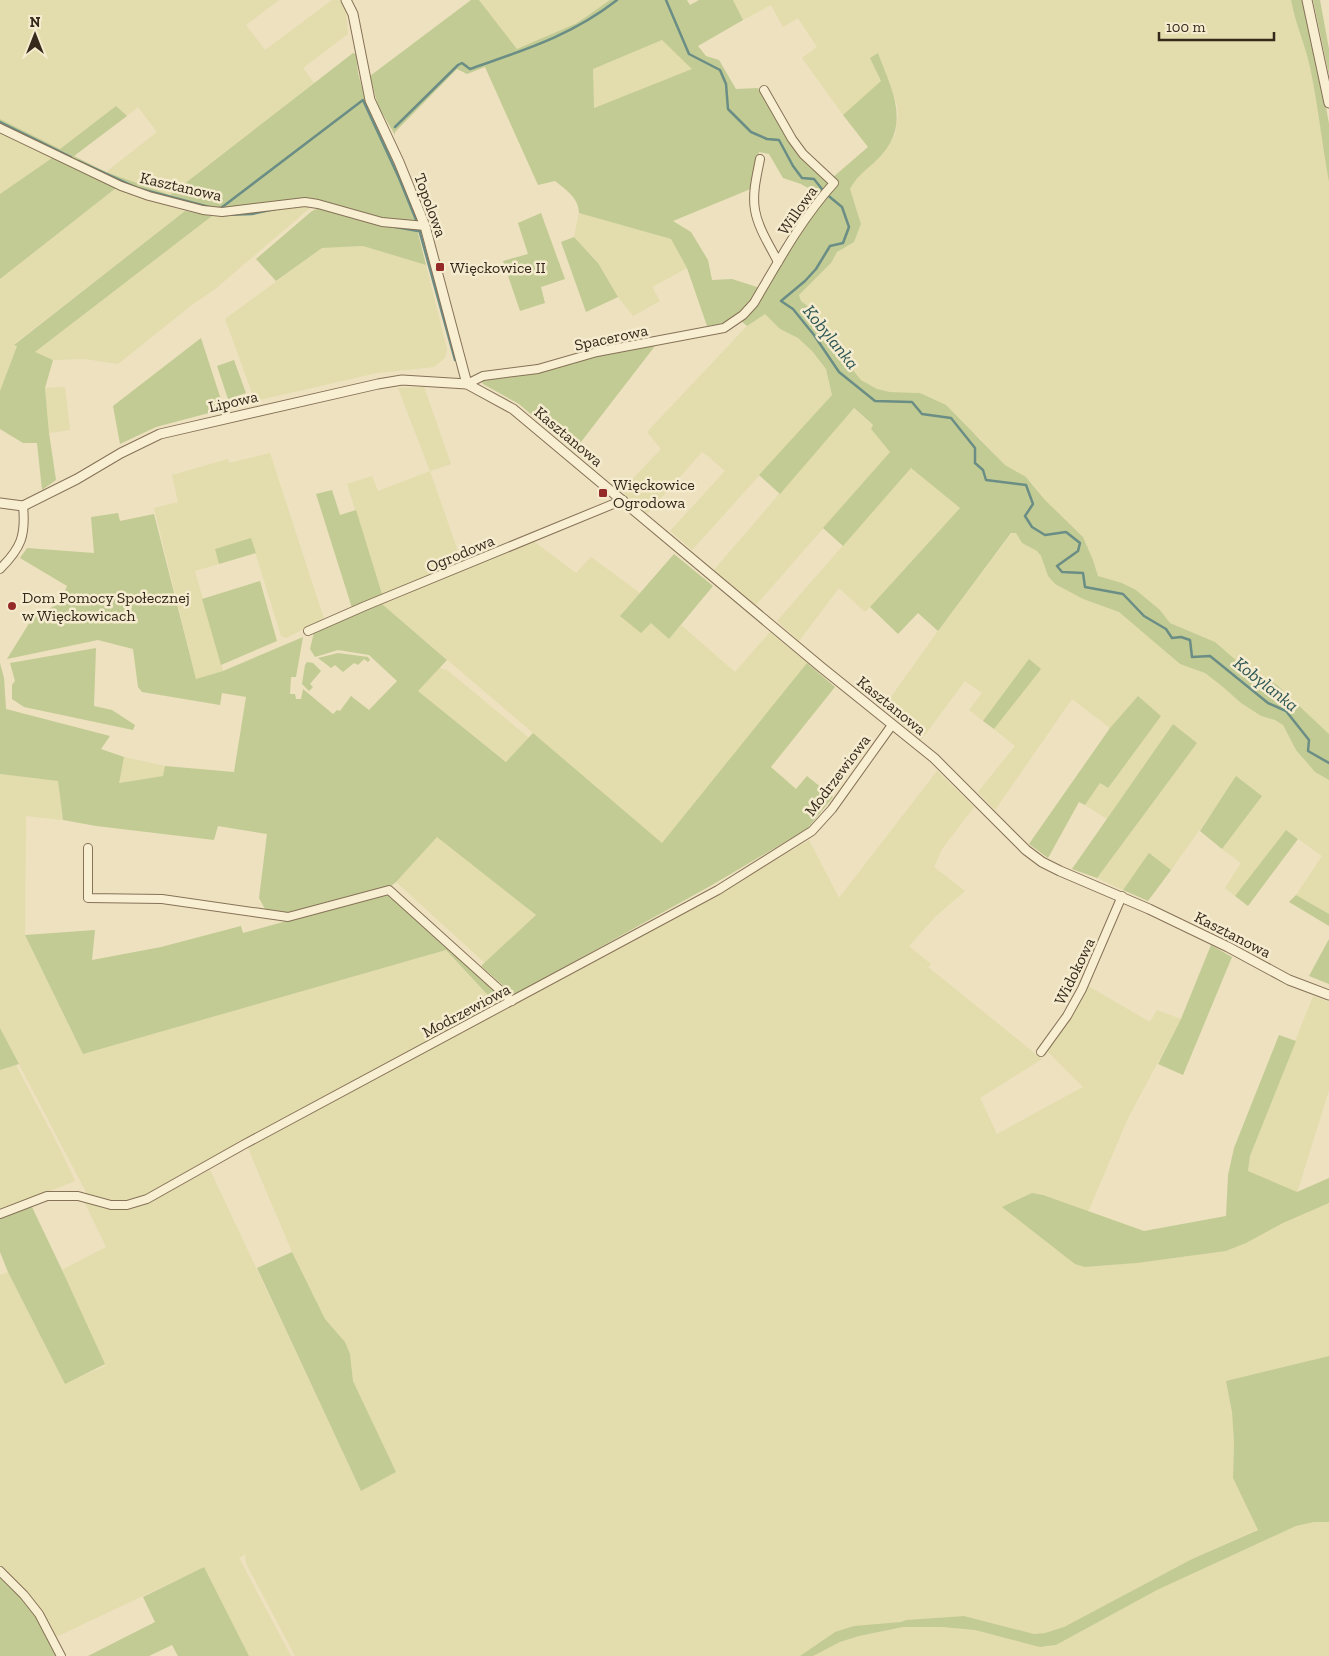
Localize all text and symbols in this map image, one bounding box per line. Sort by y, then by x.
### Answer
north arrow [10,10,60,60]
scale bar [1159,10,1274,42]
text: N [30,14,41,31]
text: 100 m [1166,18,1205,36]
street label: Kasztanowa [138,168,224,205]
street label: Topolowa [410,171,451,240]
street label: Willowa [774,182,821,239]
place label: Więckowice II [450,258,546,277]
marker: Więckowice II [434,261,446,273]
water label: Kobylanka [798,300,864,374]
street label: Spacerowa [573,320,650,355]
street label: Lipowa [207,387,260,416]
street label: Kasztanowa [531,402,607,471]
place label: Więckowice Ogrodowa [613,475,695,512]
marker: Więckowice Ogrodowa [597,487,609,499]
street label: Ogrodowa [423,531,497,576]
place label: Dom Pomocy Społecznej w Więckowicach [22,588,190,625]
marker: Dom Pomocy Społecznej w Więckowicach [6,600,18,612]
water label: Kobylanka [1229,652,1303,716]
street label: Kasztanowa [853,672,930,739]
street label: Modrzewiowa [801,731,874,820]
street label: Kasztanowa [1191,907,1274,962]
street label: Widokowa [1050,934,1099,1008]
street label: Modrzewiowa [419,979,514,1042]

